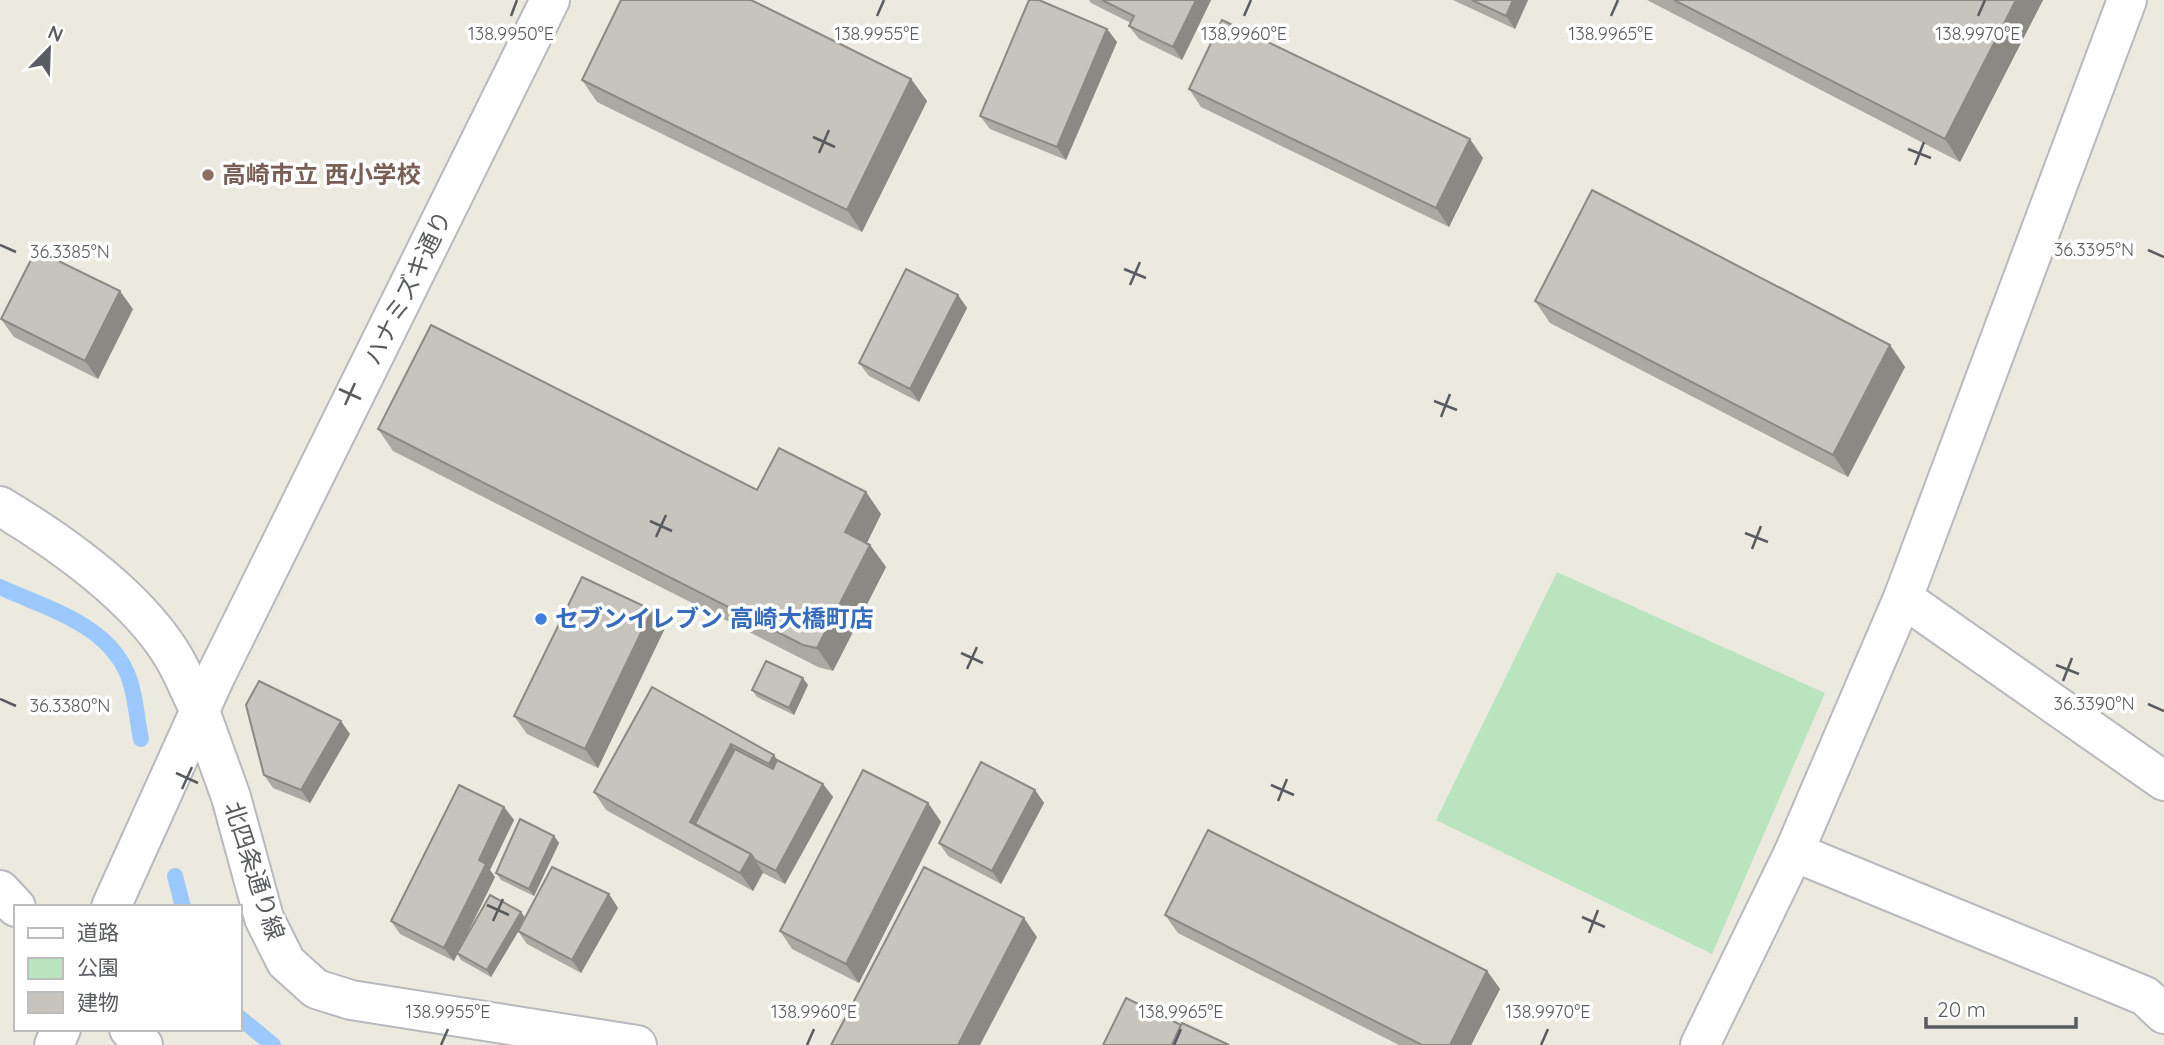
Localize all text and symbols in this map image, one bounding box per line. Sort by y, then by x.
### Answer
north arrow [14,14,84,84]
text: N [45,20,67,47]
text: 138.9950°E [468,22,554,45]
text: 138.9955°E [835,22,919,45]
text: 138.9960°E [1201,22,1287,45]
text: 138.9965°E [1569,22,1653,45]
text: 138.9970°E [1936,22,2020,45]
place label: 高崎市立 西小学校 [222,159,421,189]
marker: 高崎市立 西小学校 [200,167,216,183]
street label: ハナミズキ通り [357,205,457,370]
text: 36.3395°N [2054,238,2134,261]
text: 36.3385°N [30,240,110,263]
place label: セブンイレブン 高崎大橋町店 [555,603,874,633]
marker: セブンイレブン 高崎大橋町店 [533,611,549,627]
text: 36.3390°N [2053,692,2135,715]
text: 36.3380°N [30,694,110,717]
street label: 北四条通り線 [218,798,291,944]
legend [14,905,242,1031]
text: 道路 [77,919,119,945]
text: 公園 [77,954,119,980]
scale bar [1926,986,2076,1030]
text: 建物 [77,989,119,1015]
text: 20 m [1937,996,1986,1022]
text: 138.9955°E [406,1000,490,1023]
text: 138.9960°E [771,1000,857,1023]
text: 138.9965°E [1139,1000,1223,1023]
text: 138.9970°E [1506,1000,1590,1023]

